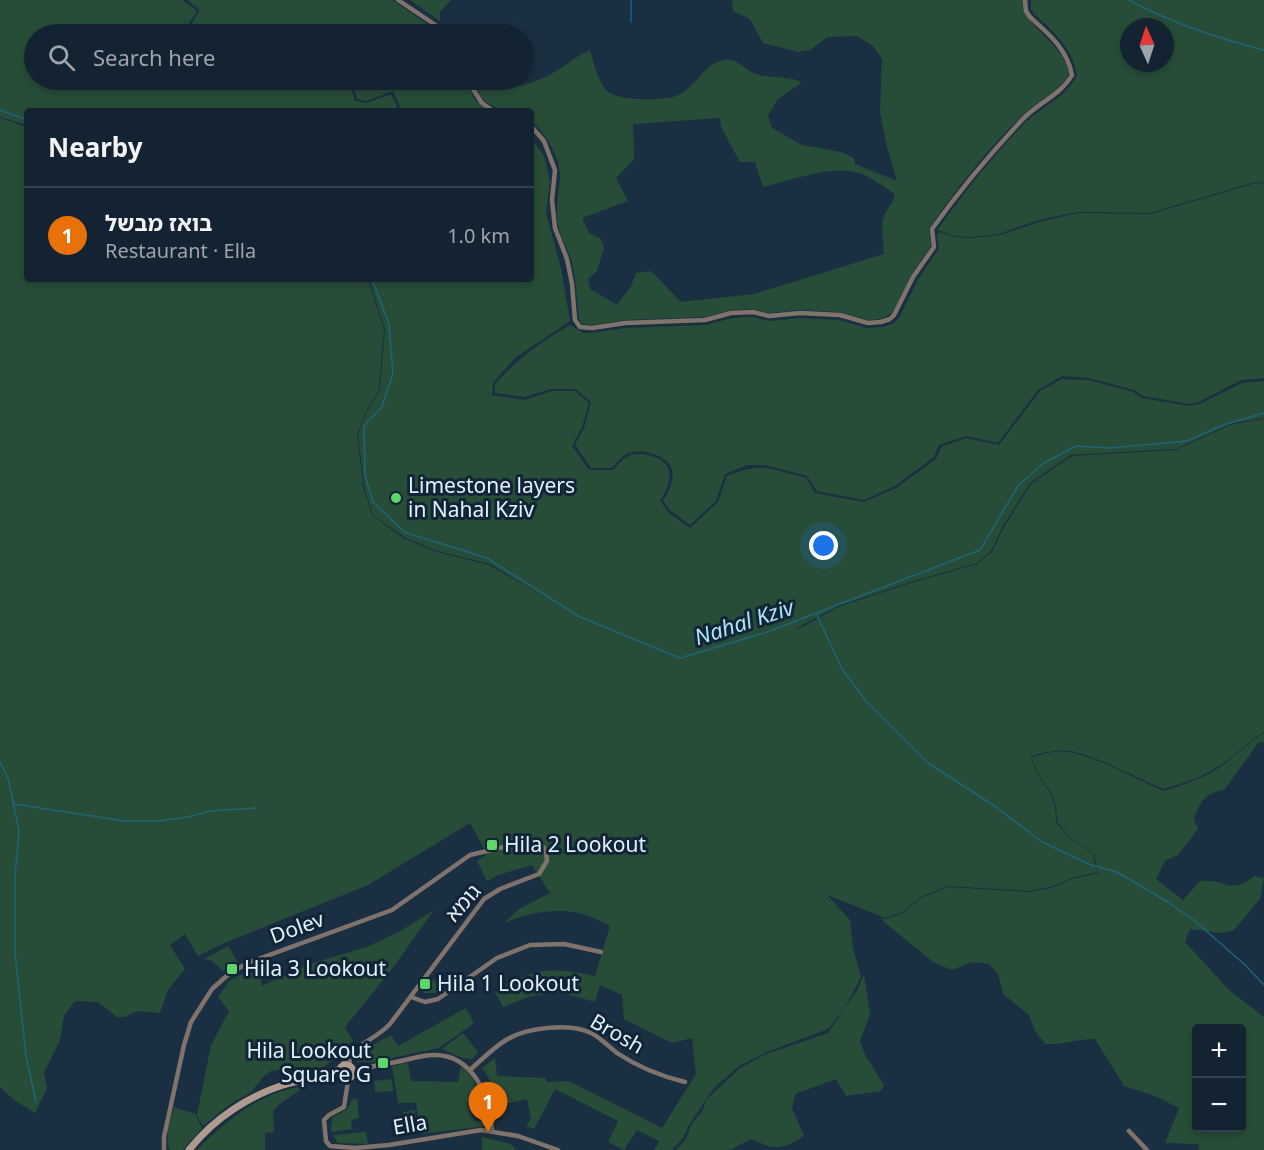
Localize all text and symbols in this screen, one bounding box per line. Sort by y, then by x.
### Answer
north arrow [1120,18,1174,72]
search box [24,24,534,90]
icon: search [45,41,78,74]
text: Search here [93,42,215,72]
text: Nearby [48,129,143,165]
text: בואז מבשל [105,207,212,237]
text: 1 [62,222,73,249]
text: 1.0 km [447,222,510,249]
text: Restaurant · Ella [105,237,256,264]
place label: Limestone layers in Nahal Kziv [408,471,575,523]
marker: Limestone layers in Nahal Kziv [389,491,403,505]
your location [809,531,838,560]
water label: Nahal Kziv [690,590,799,651]
place label: Hila 2 Lookout [504,830,646,858]
marker: Hila 2 Lookout [485,838,499,852]
street label: גומא [438,877,486,927]
street label: Dolev [266,904,328,950]
place label: Hila 3 Lookout [244,954,386,982]
marker: Hila 3 Lookout [225,962,239,976]
place label: Hila 1 Lookout [437,969,579,997]
marker: Hila 1 Lookout [418,977,432,991]
street label: Brosh [586,1007,649,1060]
map controls [1192,1024,1246,1132]
button: + [1192,1024,1246,1078]
place label: Hila Lookout Square G [246,1036,371,1088]
marker: Hila Lookout Square G [376,1056,390,1070]
button: − [1192,1078,1246,1132]
pin: 1 [468,1082,508,1132]
street label: Ella [391,1107,429,1141]

